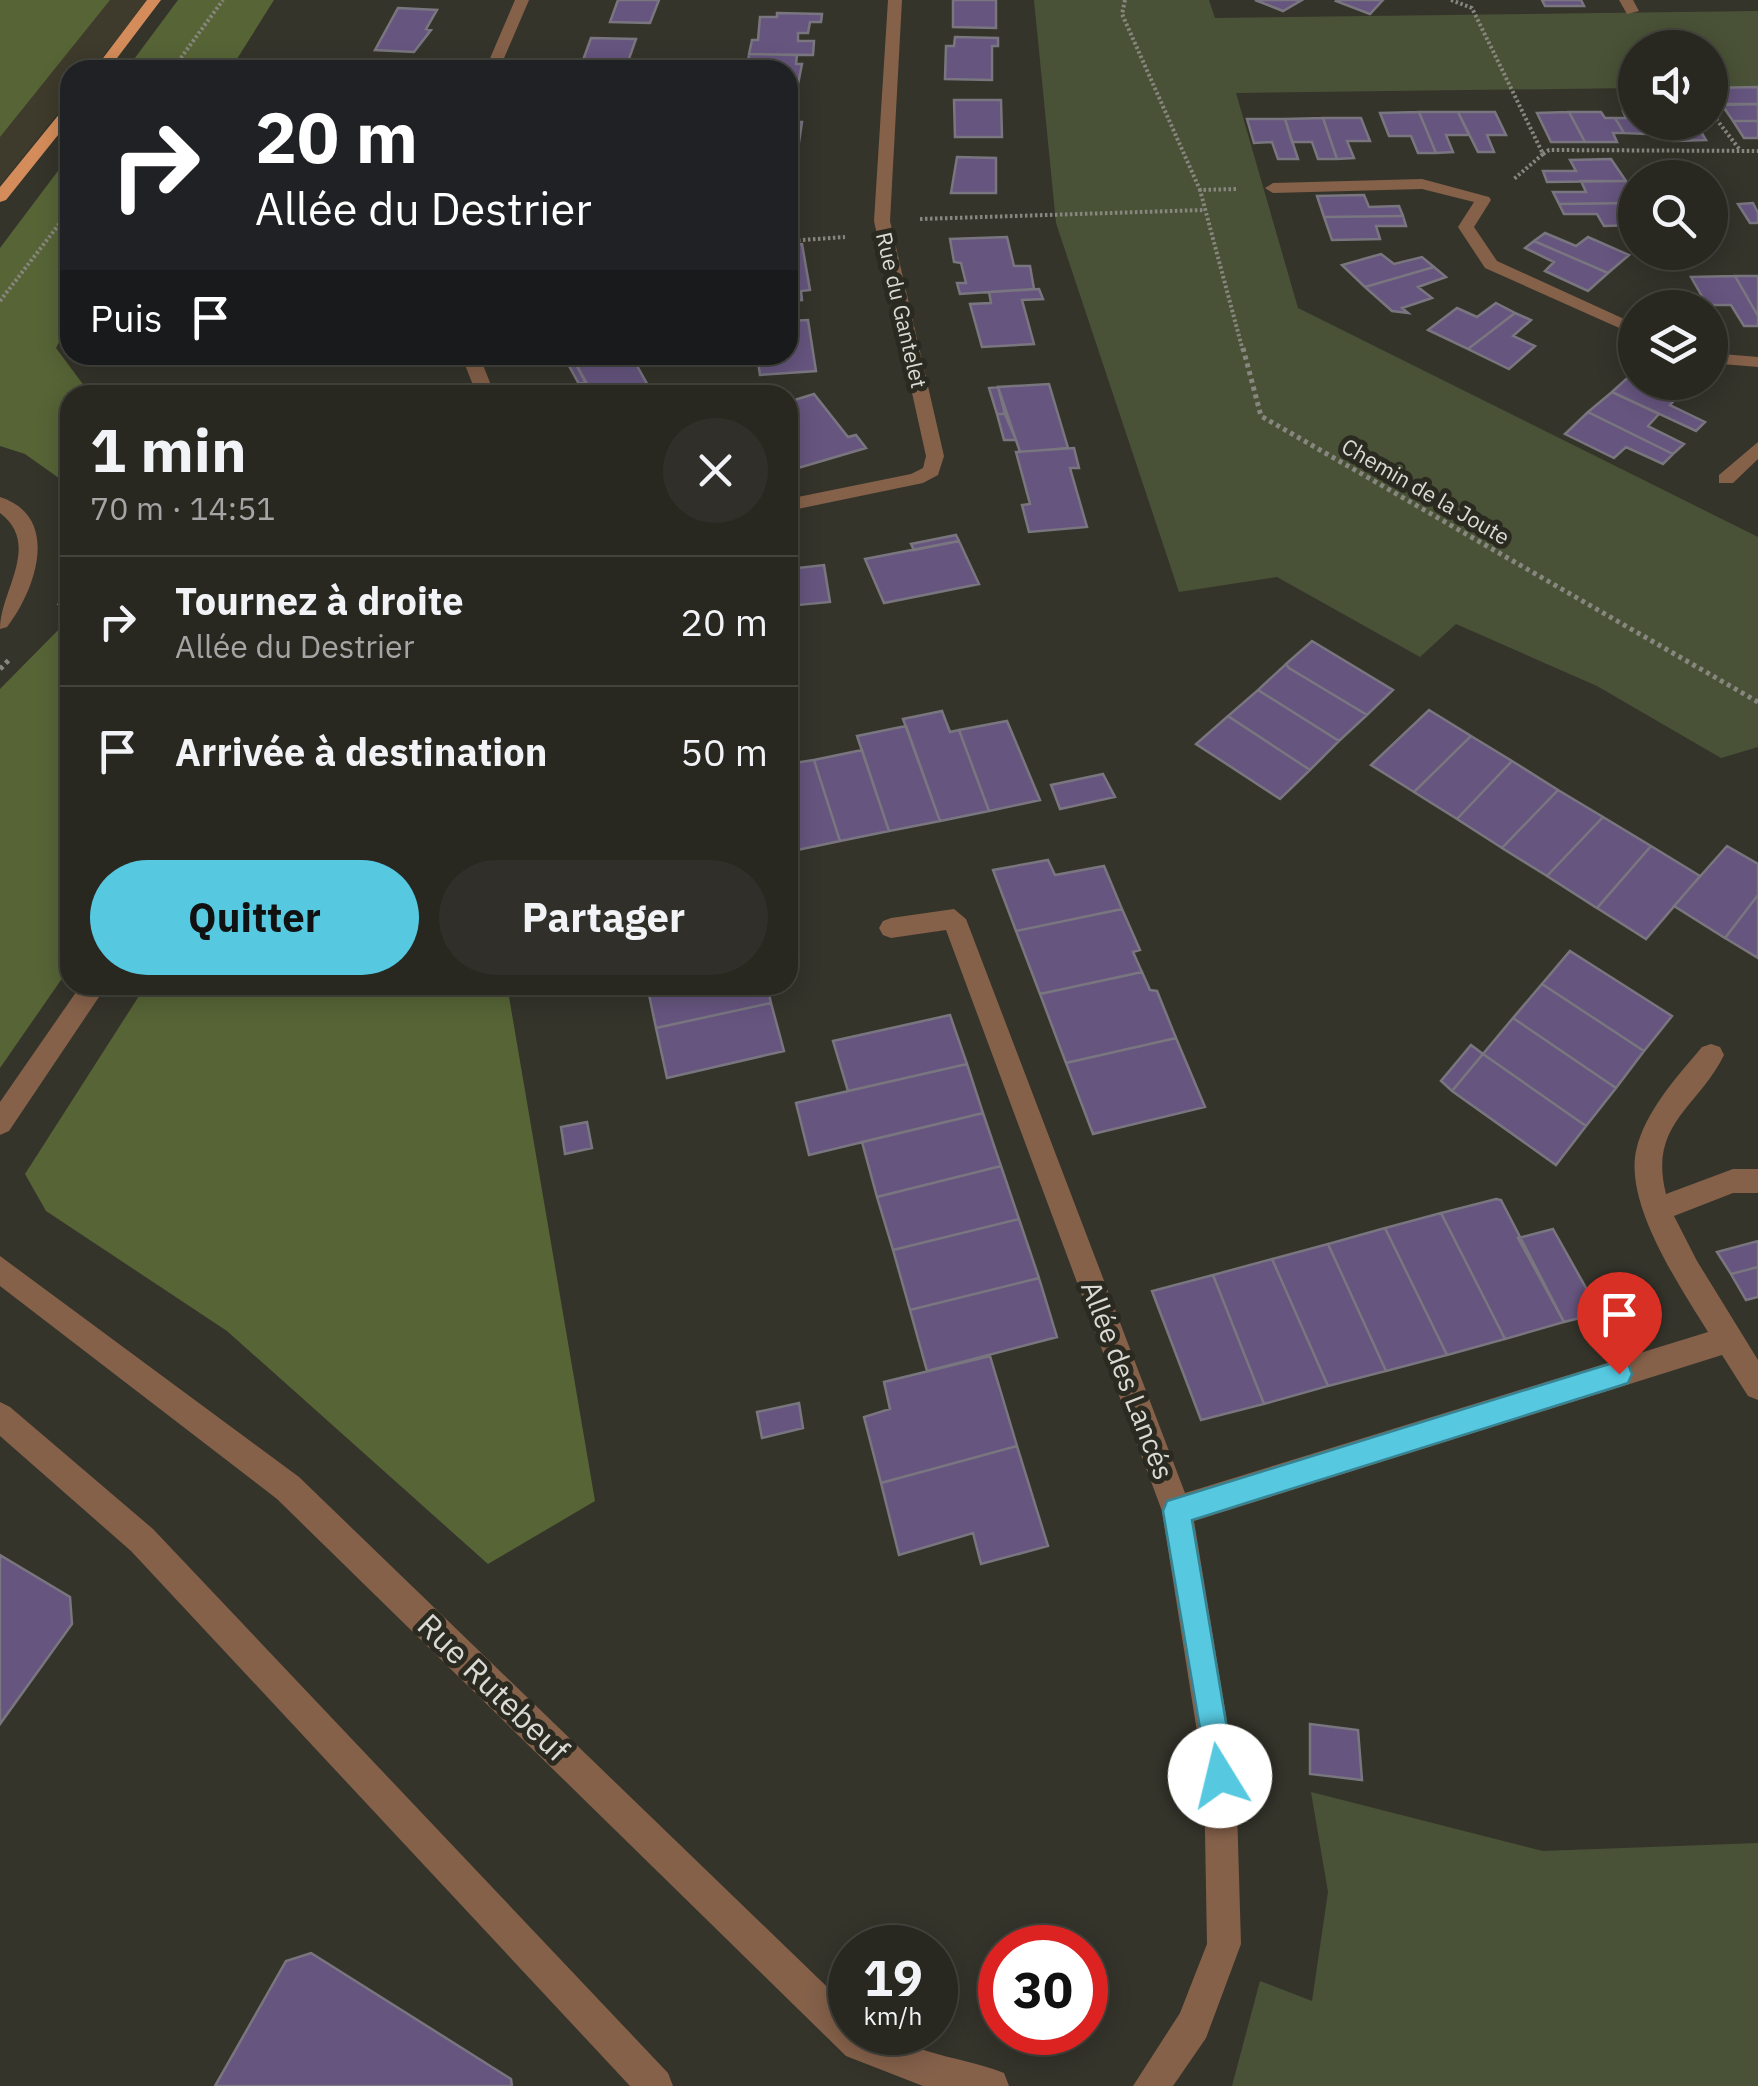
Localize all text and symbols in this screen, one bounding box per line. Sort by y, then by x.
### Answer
map controls [1618,30,1728,400]
button: sound [1618,30,1728,140]
text: 20 m [255,91,418,182]
icon: right [90,100,220,230]
button: search [1618,160,1728,270]
text: Allée du Destrier [255,179,592,237]
street label: Rue du Gantelet [870,229,934,391]
icon: arrive [183,290,238,345]
button: layers [1618,290,1728,400]
text: Puis [90,293,163,342]
text: 1 min [90,410,247,489]
button: close [663,418,768,523]
street label: Chemin de la Joute [1337,431,1515,551]
text: 70 m · 14:51 [90,487,276,529]
text: Tournez à droite [175,576,464,625]
icon: right [90,594,145,649]
text: 20 m [680,597,768,646]
text: Allée du Destrier [175,625,414,667]
icon: arrive [90,724,145,779]
text: Arrivée à destination [175,727,547,776]
text: 50 m [680,727,768,776]
button: Quitter [90,860,419,975]
button: Partager [439,860,768,975]
pin [1577,1272,1662,1375]
street label: Allée des Lancés [1073,1275,1183,1485]
icon: arrive [1592,1287,1647,1342]
street label: Rue Rutebeuf [409,1604,579,1770]
position arrow [1168,1724,1272,1828]
speed limit sign: 30 [978,1925,1108,2055]
text: 19 [863,1945,923,2010]
text: km/h [864,1999,922,2032]

